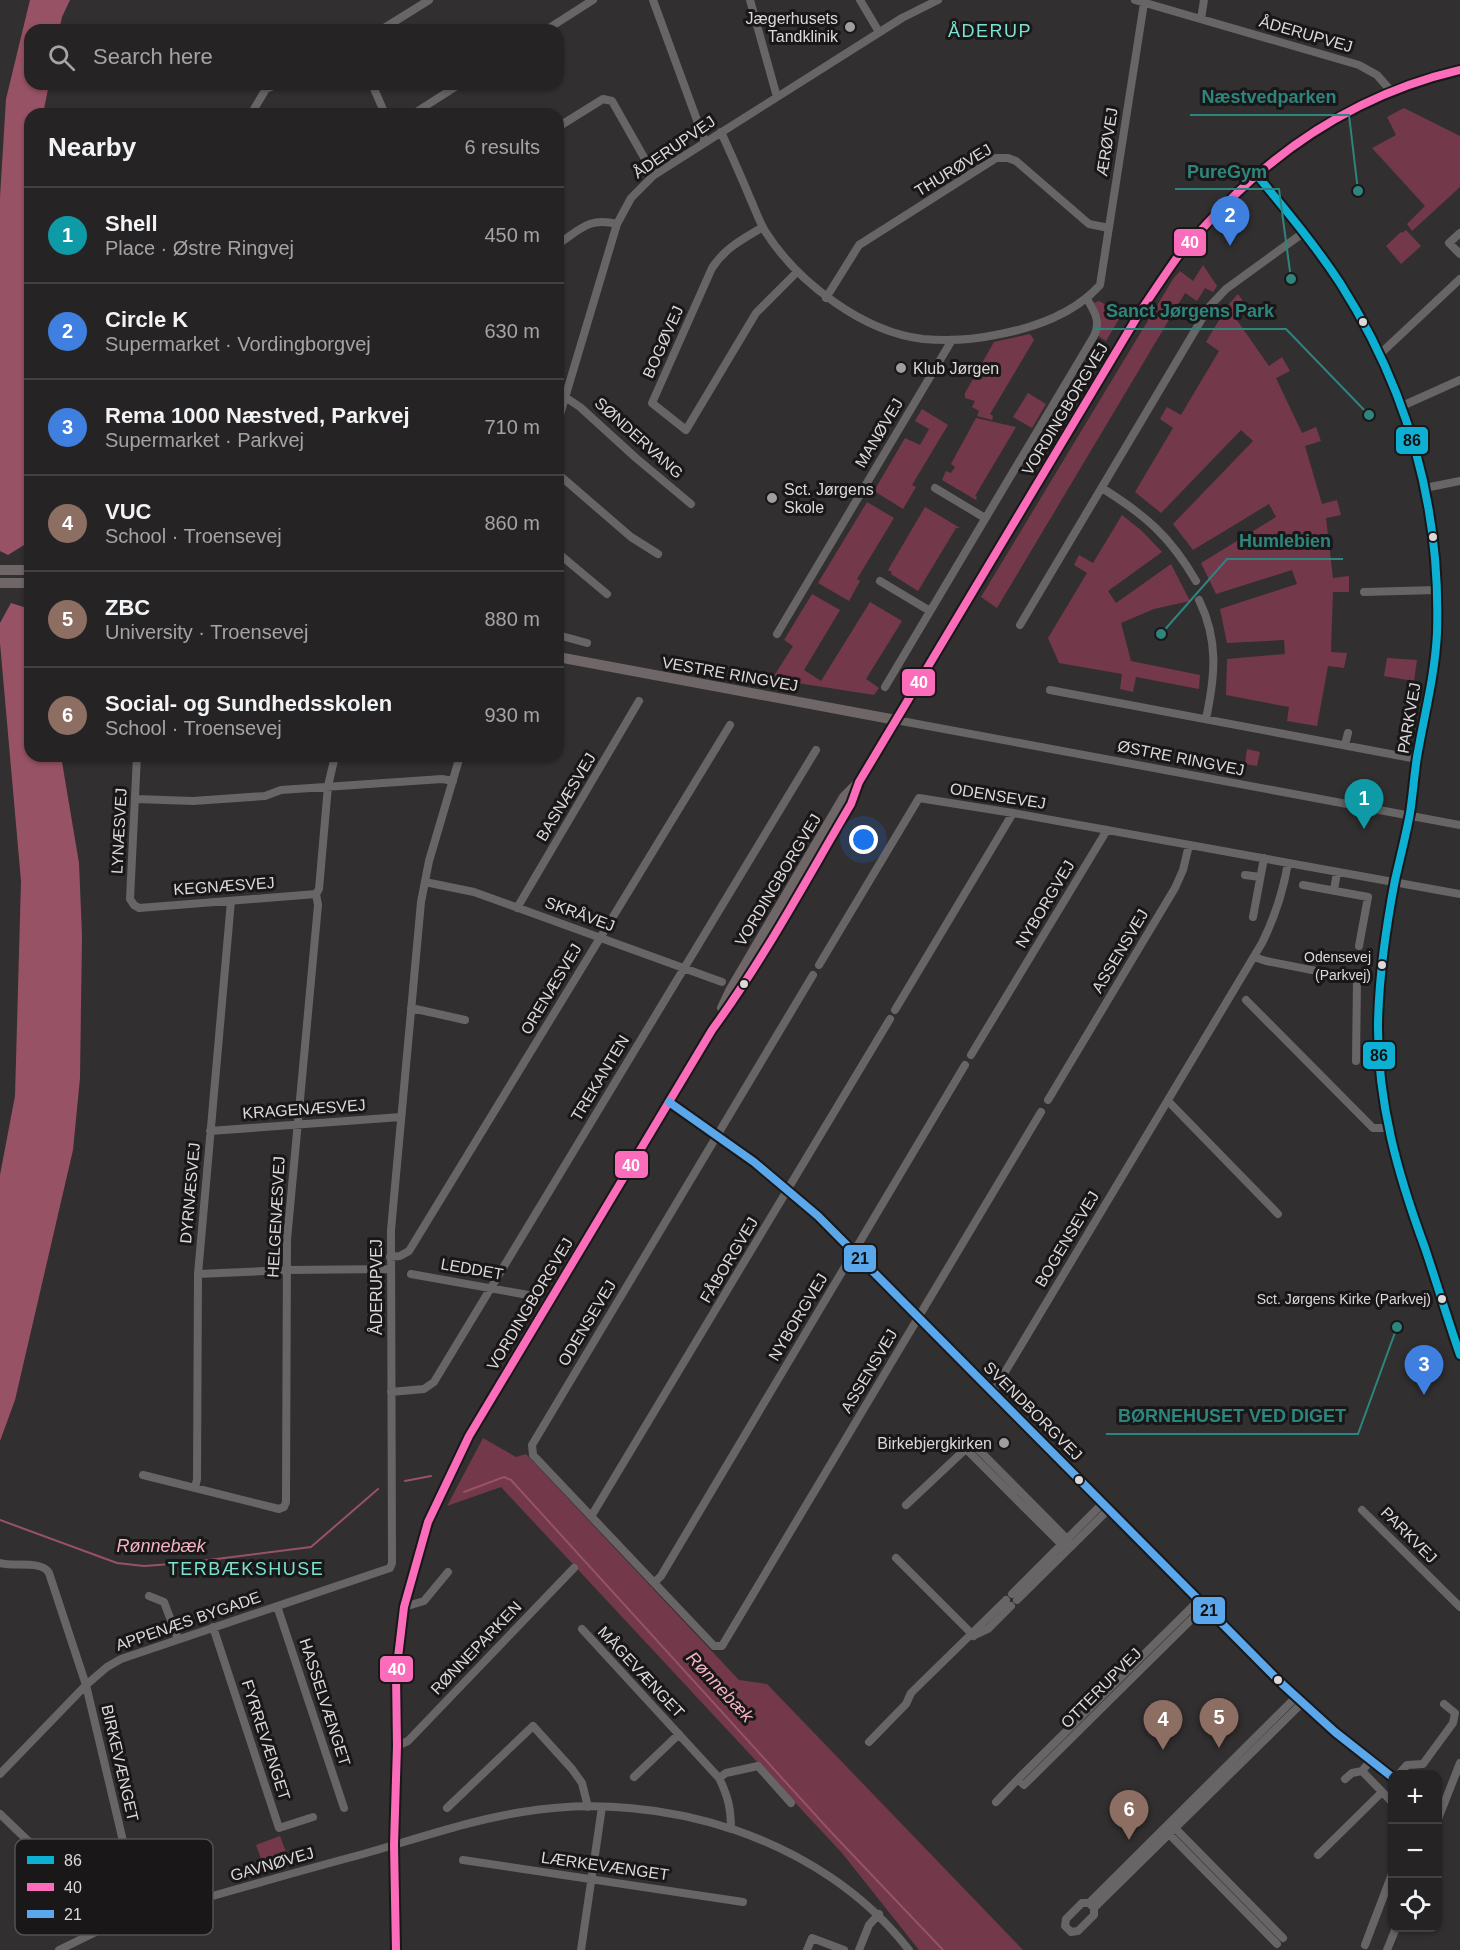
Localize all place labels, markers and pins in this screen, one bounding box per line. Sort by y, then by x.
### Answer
place label: Jægerhusets Tandklinik [746,10,839,45]
marker: Jægerhusets Tandklinik [843,20,857,34]
callout: Næstvedparken [1190,79,1349,115]
callout: PureGym [1175,153,1279,189]
pin: 2 [1210,196,1250,246]
callout: Sanct Jørgens Park [1094,293,1286,329]
unlabelled marker [1357,316,1369,328]
place label: Klub Jørgen [913,360,999,377]
marker: Klub Jørgen [894,361,908,375]
place label: Sct. Jørgens Skole [784,481,874,516]
marker: Sct. Jørgens Skole [765,491,779,505]
callout: Humlebien [1227,523,1343,559]
unlabelled marker [1427,531,1439,543]
pin: 1 [1344,780,1384,829]
place label: Odensevej (Parkvej) [1304,949,1371,983]
marker: Odensevej (Parkvej) [1376,959,1388,971]
unlabelled marker [738,978,750,990]
place label: Sct. Jørgens Kirke (Parkvej) [1257,1291,1431,1307]
marker: Sct. Jørgens Kirke (Parkvej) [1436,1293,1448,1305]
pin: 3 [1404,1346,1444,1395]
callout: BØRNEHUSET VED DIGET [1106,1398,1358,1434]
place label: Birkebjergkirken [877,1435,992,1452]
marker: Birkebjergkirken [997,1436,1011,1450]
unlabelled marker [1073,1474,1085,1486]
unlabelled marker [1272,1674,1284,1686]
pin: 5 [1200,1698,1238,1748]
pin: 4 [1144,1700,1182,1750]
pin: 6 [1110,1790,1148,1840]

